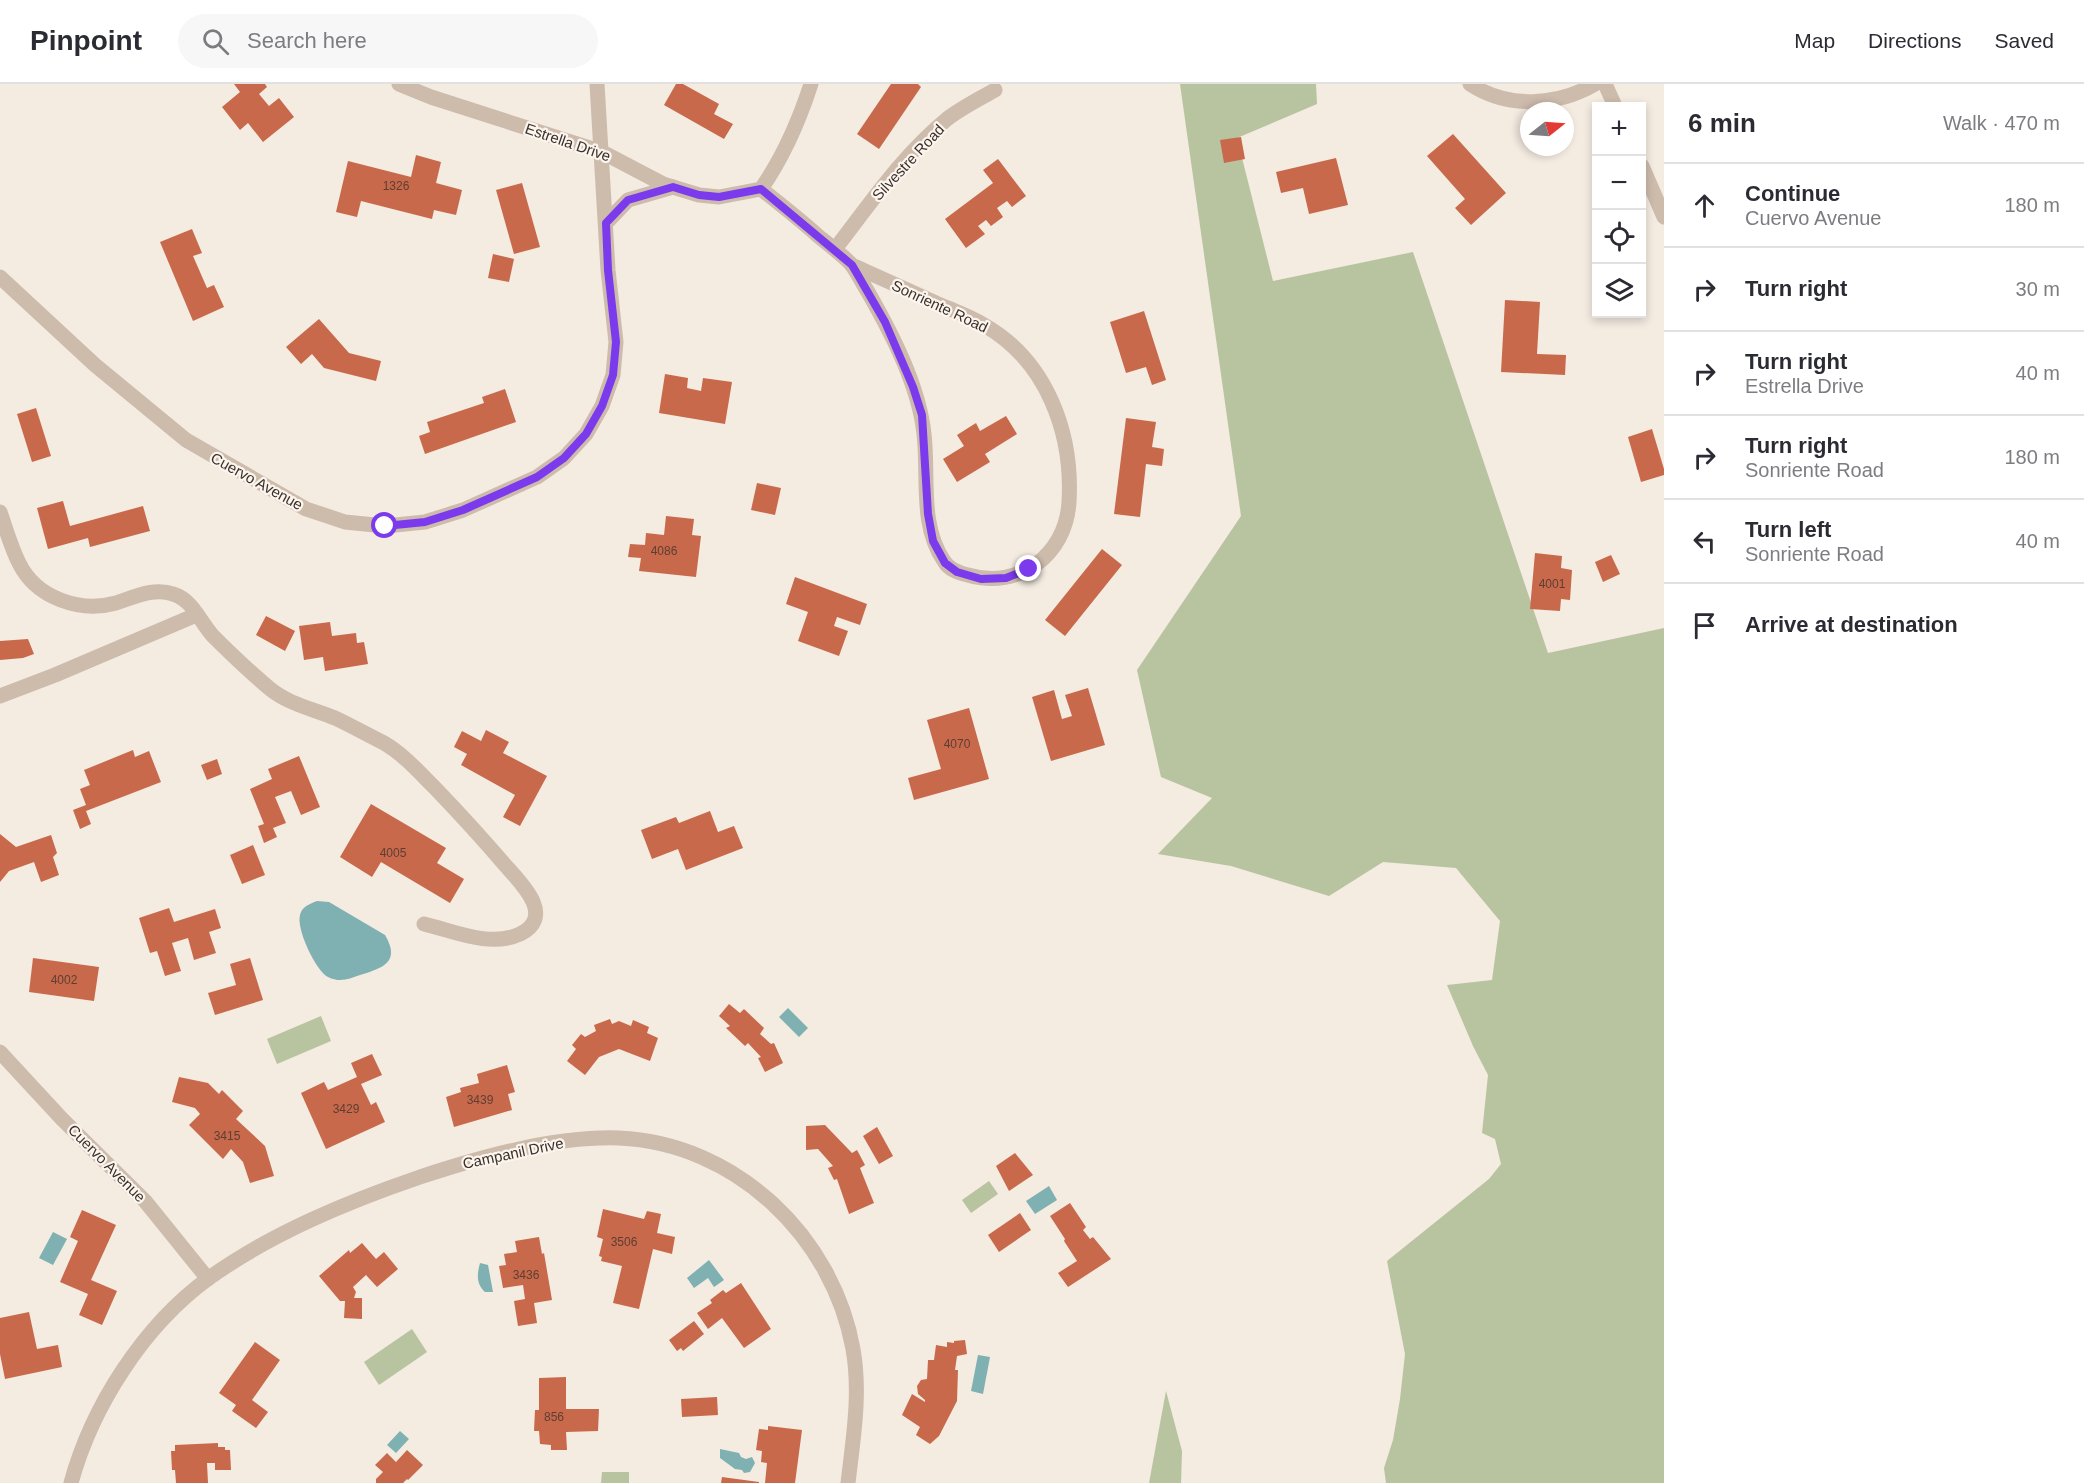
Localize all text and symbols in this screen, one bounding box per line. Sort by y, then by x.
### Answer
search box [178,14,598,68]
text: Pinpoint [30,25,142,56]
icon: search [199,25,232,58]
text: Search here [247,28,367,53]
text: Map [1794,29,1835,52]
text: Directions [1868,29,1961,52]
text: Saved [1994,29,2054,52]
north arrow [1520,102,1574,156]
map controls [1592,102,1646,318]
button: + [1592,102,1646,156]
text: 6 min [1688,108,1756,138]
text: Walk · 470 m [1943,112,2060,134]
street label: Estrella Drive [523,119,613,165]
street label: Silvestre Road [869,121,947,203]
button: − [1592,156,1646,210]
house number: 1326 [383,179,410,193]
text: Continue [1745,181,1840,206]
icon: ahead [1688,189,1721,222]
text: 180 m [2004,194,2060,216]
text: Cuervo Avenue [1745,207,1881,229]
button: locate [1592,210,1646,264]
button: layers [1592,264,1646,318]
icon: right [1688,273,1721,306]
street label: Sonriente Road [889,276,991,336]
text: Turn right [1745,276,1847,301]
text: 30 m [2016,278,2060,300]
text: Turn right [1745,349,1847,374]
icon: right [1688,357,1721,390]
text: 40 m [2016,362,2060,384]
text: Estrella Drive [1745,375,1864,397]
text: Turn right [1745,433,1847,458]
icon: right [1688,441,1721,474]
text: 180 m [2004,446,2060,468]
street label: Cuervo Avenue [208,449,306,513]
text: Sonriente Road [1745,459,1884,481]
route start [371,512,397,538]
text: Turn left [1745,517,1831,542]
icon: left [1688,525,1721,558]
text: 40 m [2016,530,2060,552]
text: Sonriente Road [1745,543,1884,565]
house number: 4086 [651,544,678,558]
route end [1015,555,1041,581]
house number: 4001 [1539,577,1566,591]
icon: arrive [1688,609,1721,642]
text: Arrive at destination [1745,612,1958,637]
house number: 4070 [944,737,971,751]
house number: 4005 [380,846,407,860]
house number: 4002 [51,973,78,987]
house number: 3439 [467,1093,494,1107]
house number: 3429 [333,1102,360,1116]
street label: Cuervo Avenue [65,1121,149,1205]
house number: 3415 [214,1129,241,1143]
street label: Campanil Drive [461,1134,565,1172]
house number: 3506 [611,1235,638,1249]
house number: 3436 [513,1268,540,1282]
house number: 856 [544,1410,564,1424]

